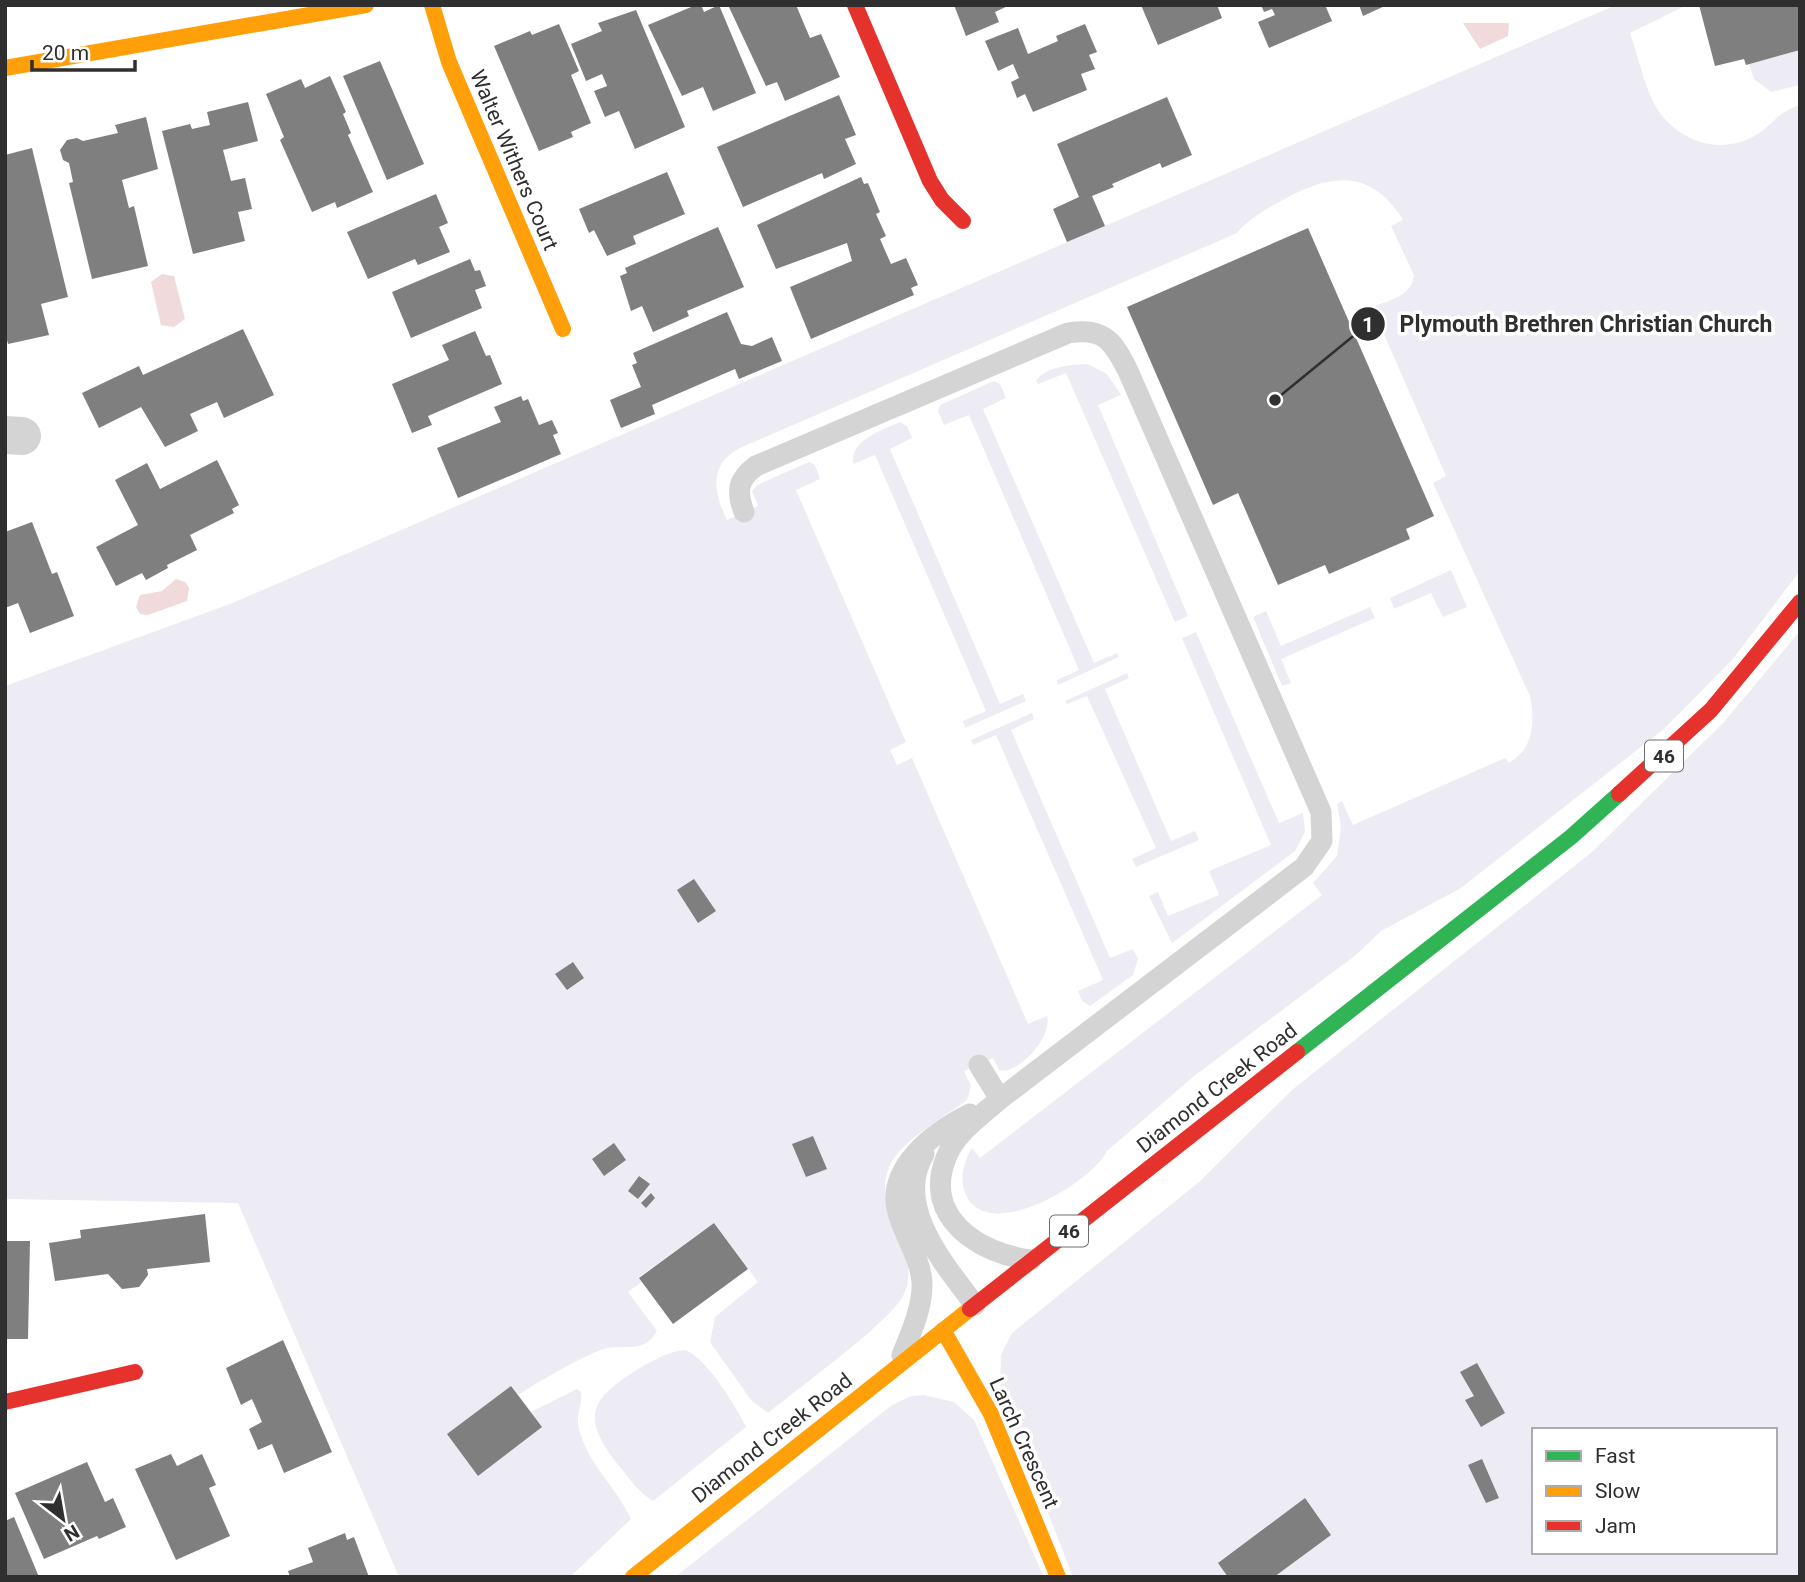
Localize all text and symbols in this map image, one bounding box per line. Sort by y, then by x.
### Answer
scale bar [32,28,135,72]
text: 20 m [42,41,89,65]
street label: Walter Withers Court [465,66,563,254]
callout: Plymouth Brethren Christian Church [1350,302,1786,346]
text: Plymouth Brethren Christian Church [1400,311,1772,338]
text: 1 [1362,313,1374,337]
road number: 46 [1645,740,1683,772]
street label: Diamond Creek Road [1132,1018,1302,1158]
road number: 46 [1050,1216,1088,1246]
street label: Diamond Creek Road [687,1368,857,1508]
street label: Larch Crescent [984,1374,1064,1512]
legend [1532,1428,1777,1554]
text: Fast [1595,1444,1636,1468]
text: Slow [1595,1479,1641,1503]
north arrow [28,1484,98,1554]
text: Jam [1595,1514,1636,1538]
text: N [60,1520,83,1546]

